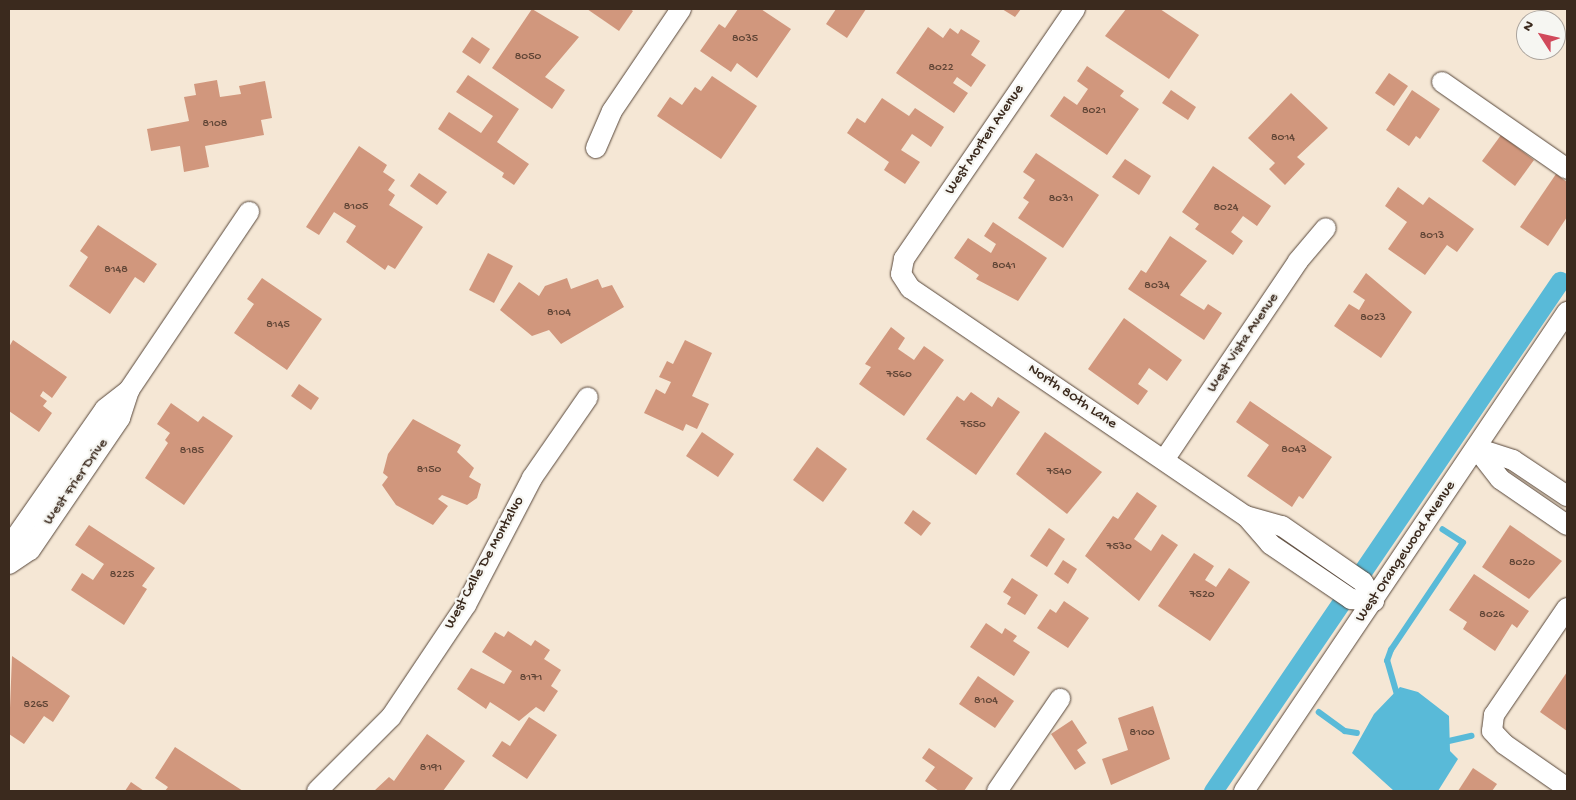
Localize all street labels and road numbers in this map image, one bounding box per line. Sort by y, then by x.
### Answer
street label: West Morten Avenue [942,82,1028,198]
street label: West Vista Avenue [1203,290,1283,396]
street label: North 80th Lane [1024,361,1120,433]
street label: West Frier Drive [40,435,112,529]
street label: West Orangewood Avenue [1352,478,1460,626]
street label: West Calle De Montalvo [441,494,529,632]

